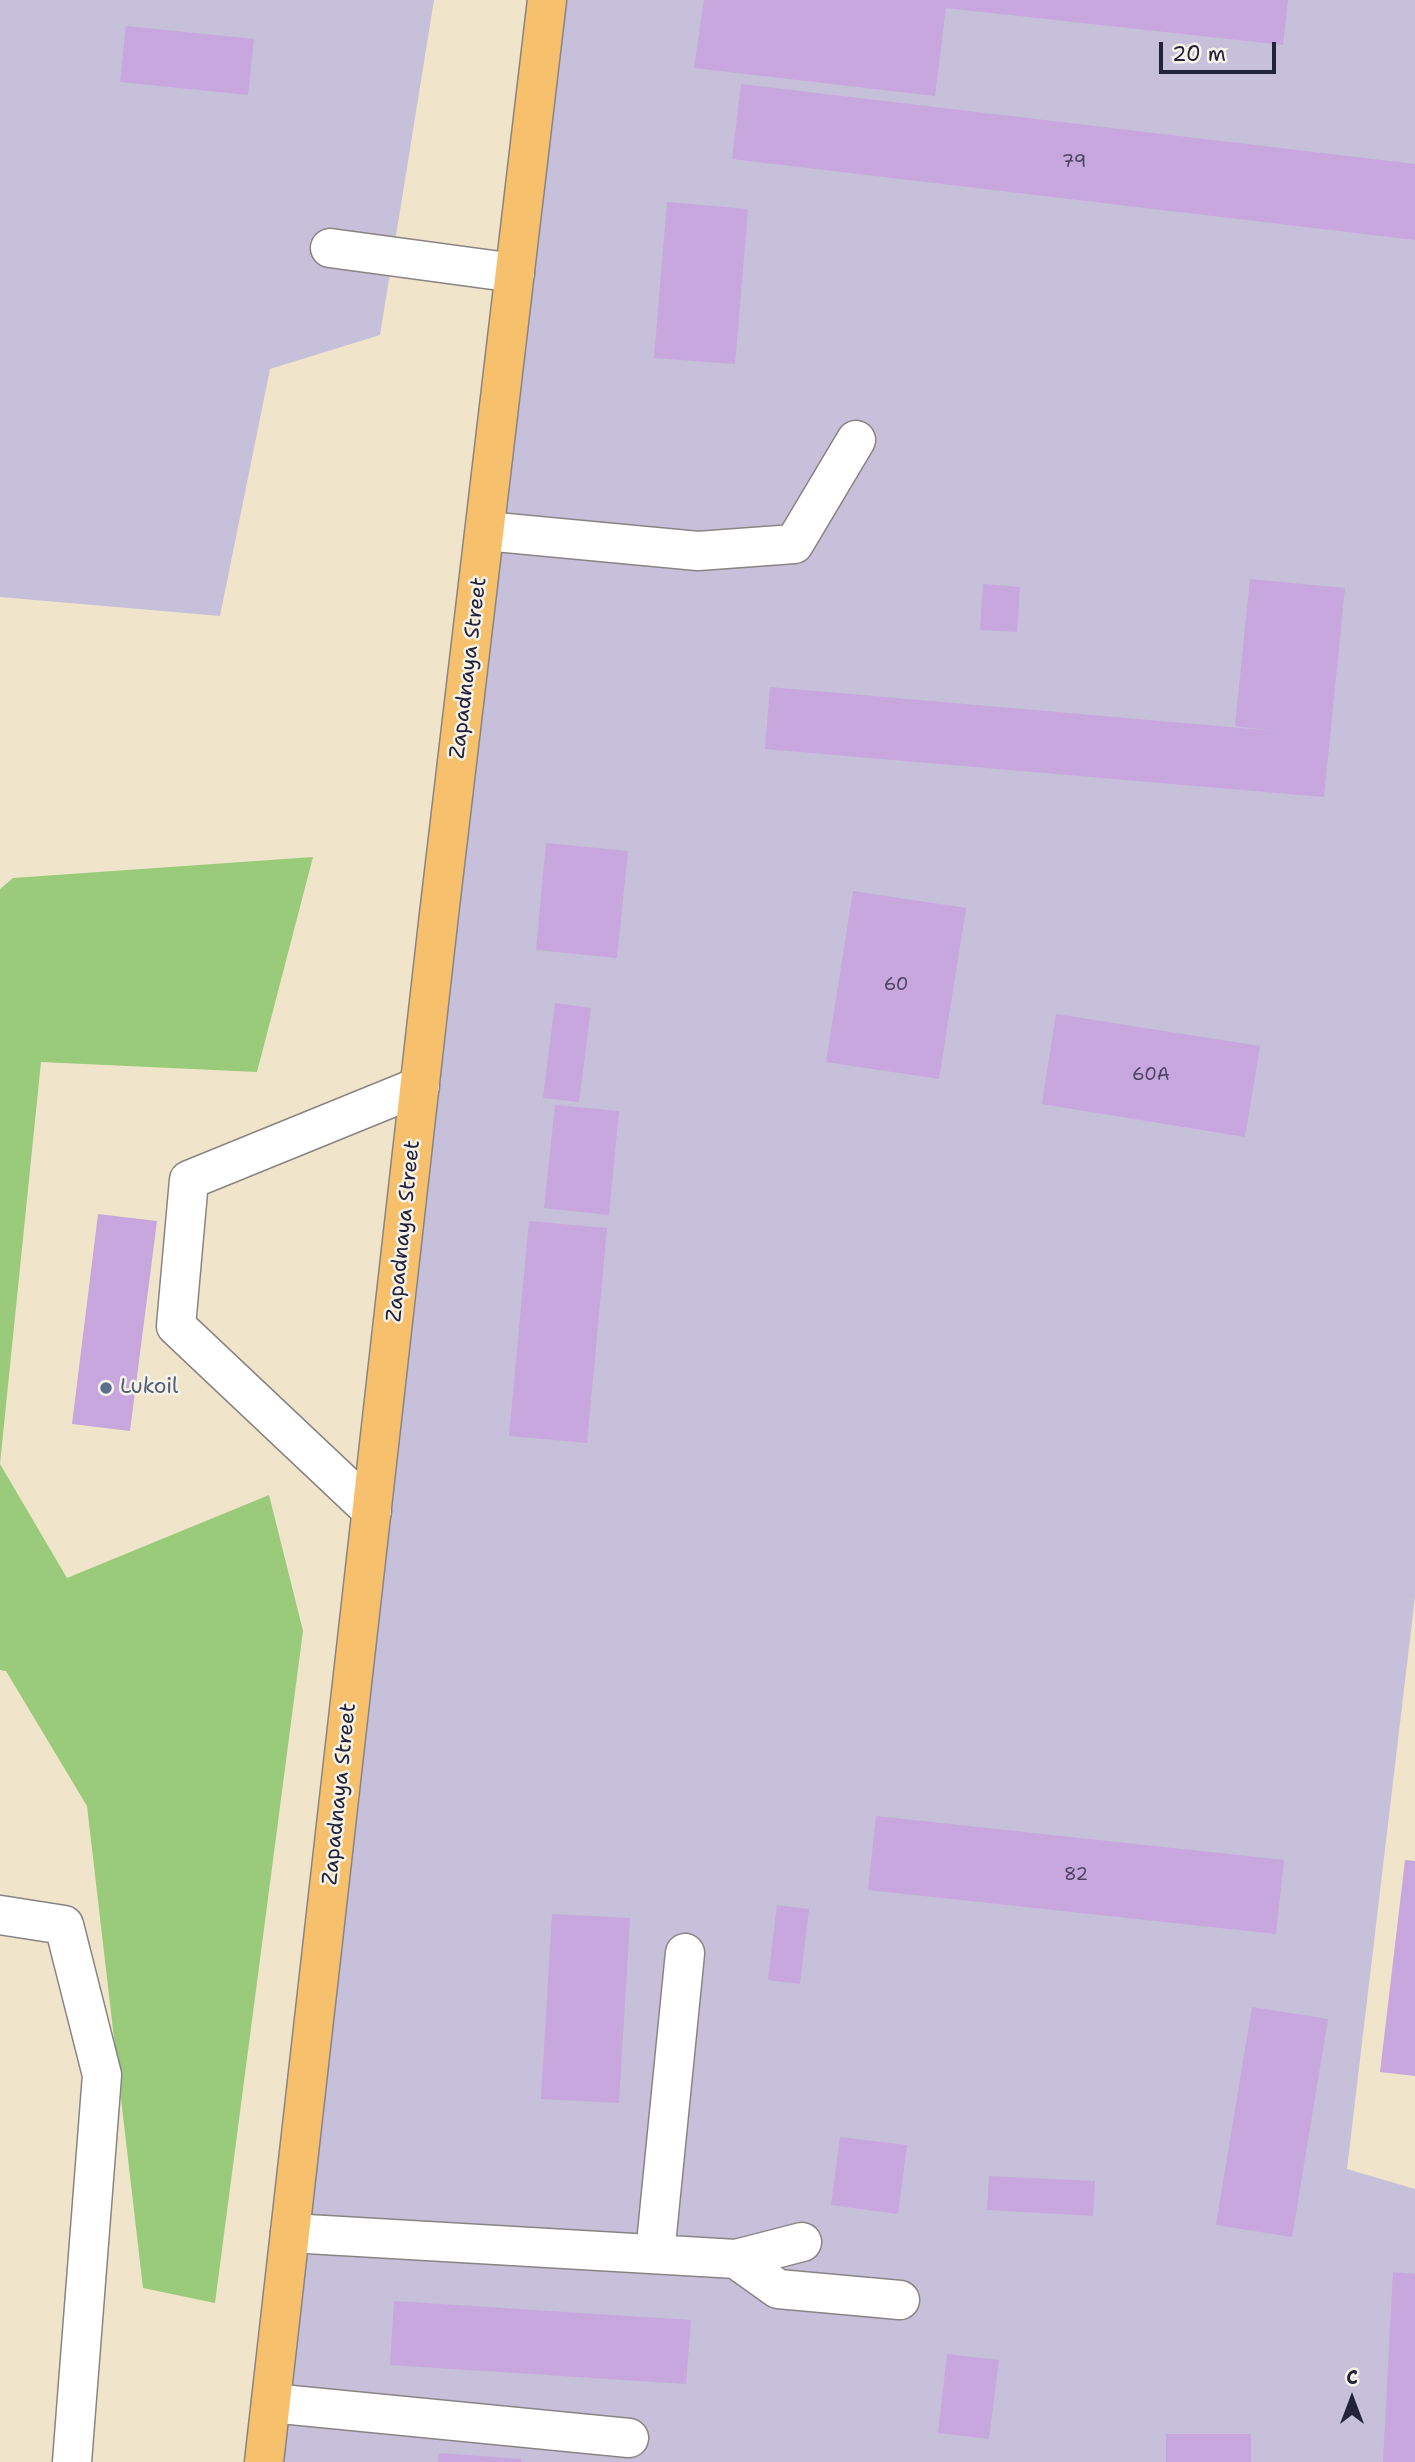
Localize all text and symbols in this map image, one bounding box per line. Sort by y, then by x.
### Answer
scale bar [1163,28,1280,72]
text: 20 m [1172,40,1226,68]
house number: 79 [1062,151,1086,173]
street label: Zapadnaya Street [445,576,493,760]
house number: 60 [884,974,908,996]
house number: 60А [1132,1064,1170,1086]
street label: Zapadnaya Street [382,1139,426,1323]
place label: Lukoil [120,1375,178,1401]
marker: Lukoil [98,1380,114,1396]
street label: Zapadnaya Street [318,1702,362,1886]
house number: 82 [1064,1864,1088,1886]
north arrow [1317,2364,1387,2434]
text: С [1346,2365,1358,2390]

